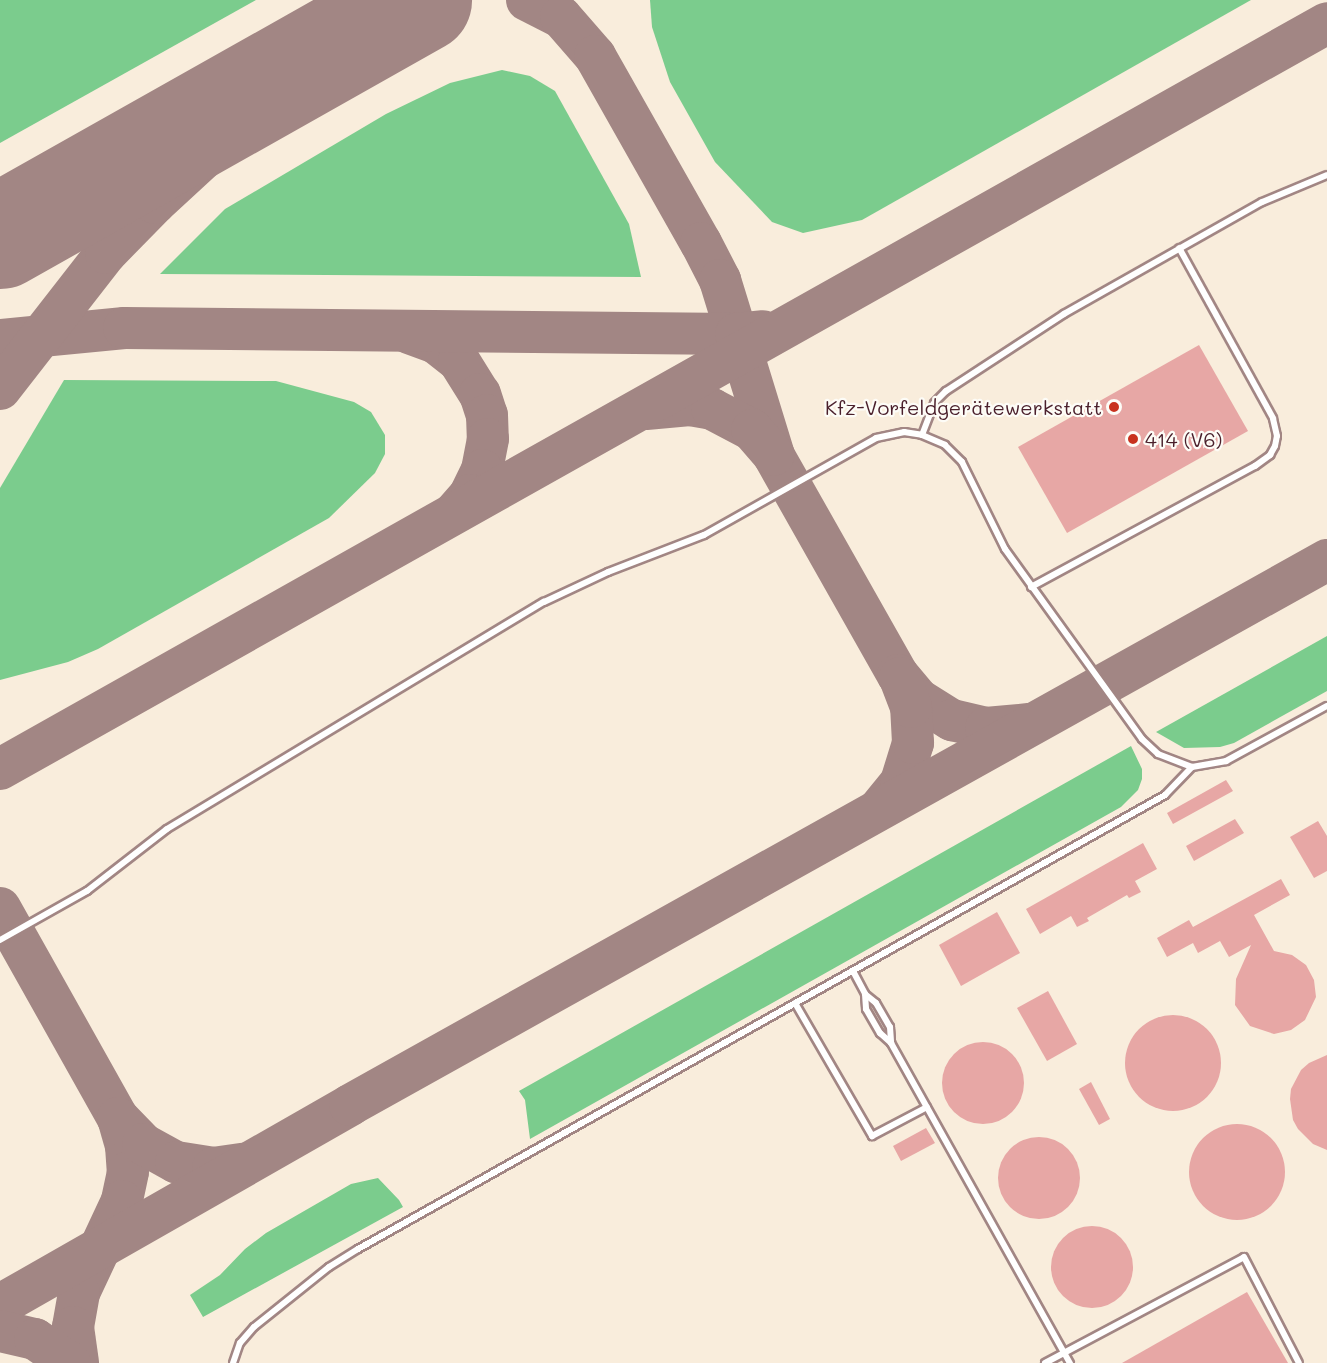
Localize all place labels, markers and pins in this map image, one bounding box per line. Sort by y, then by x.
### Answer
place label: Kfz-Vorfeldgerätewerkstatt [825,395,1102,419]
marker: Kfz-Vorfeldgerätewerkstatt [1107,400,1121,414]
place label: 414 (V6) [1145,427,1222,451]
marker: 414 (V6) [1126,432,1140,446]

